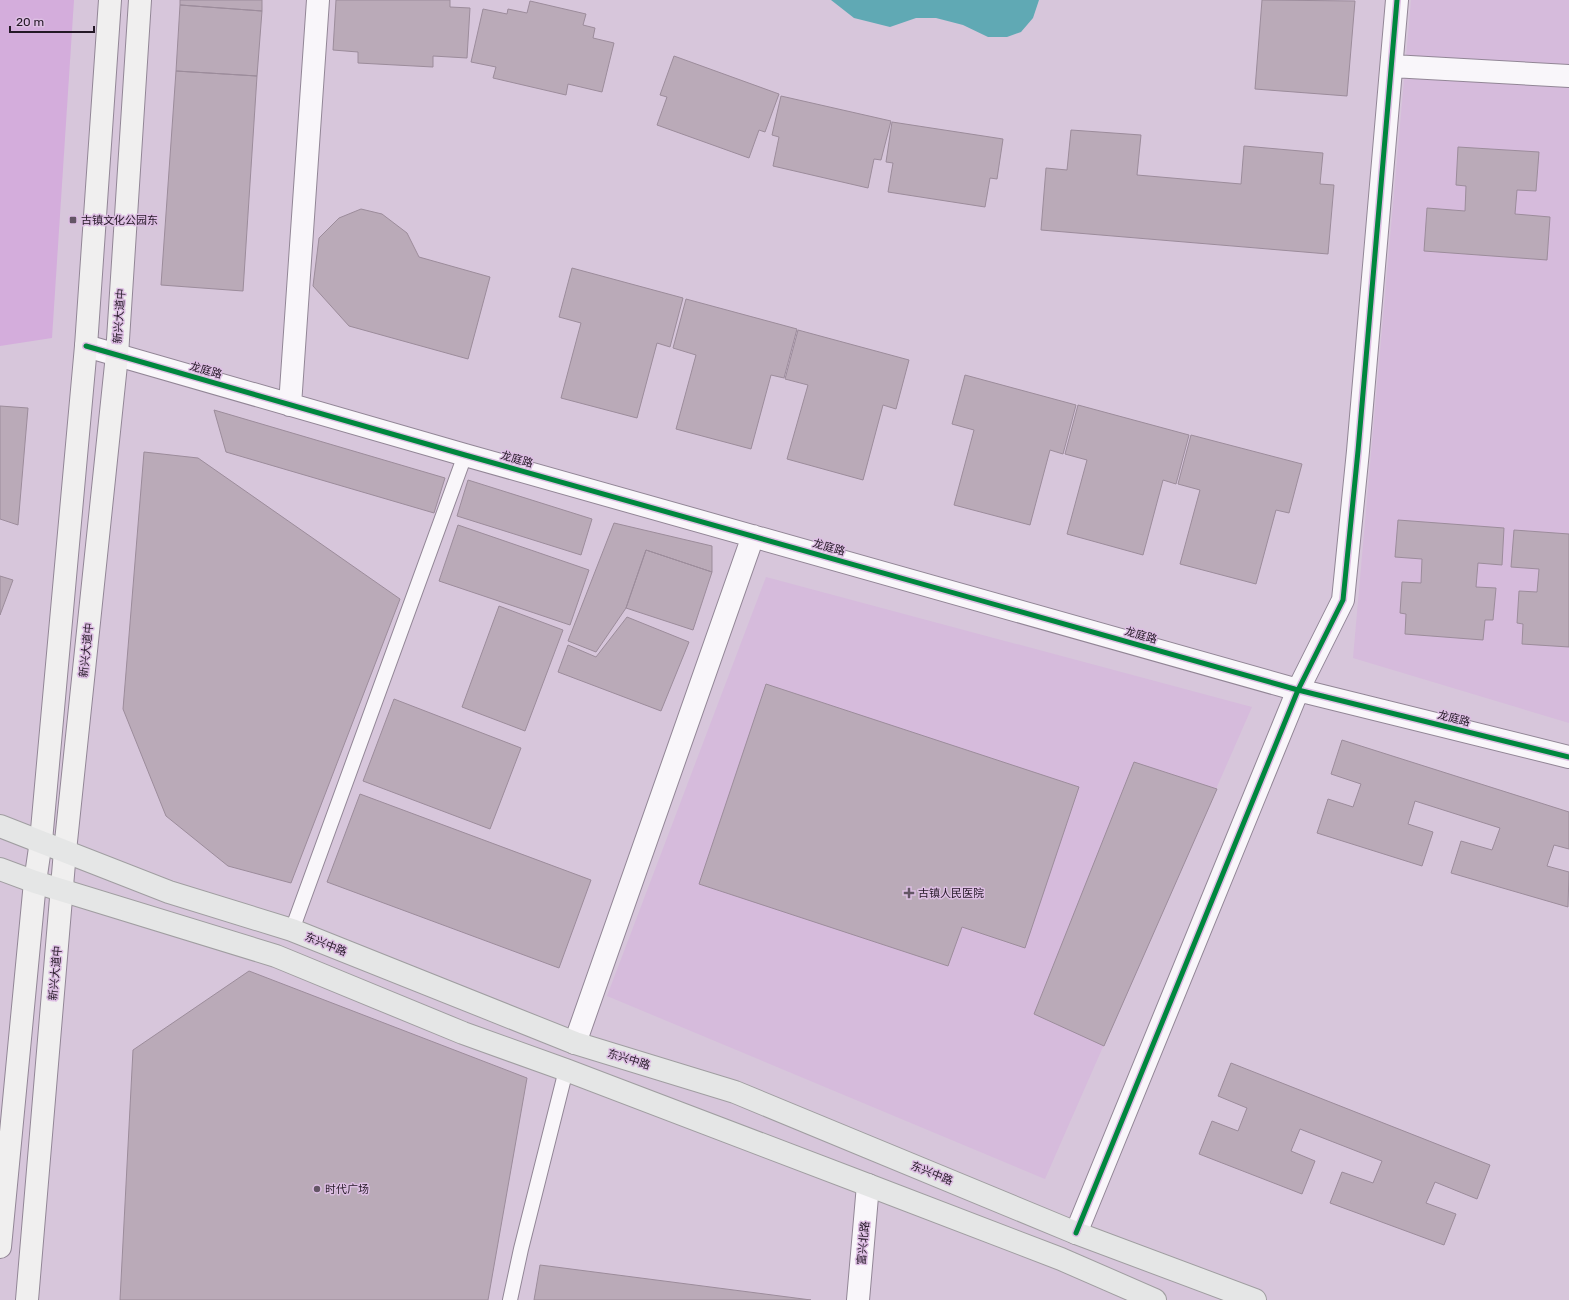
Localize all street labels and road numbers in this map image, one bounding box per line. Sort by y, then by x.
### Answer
street label: 新兴大道中 [111,288,128,344]
street label: 龙庭路 [188,360,224,381]
street label: 龙庭路 [499,449,535,470]
street label: 龙庭路 [811,537,847,558]
street label: 新兴大道中 [77,622,96,678]
street label: 龙庭路 [1123,625,1159,646]
street label: 龙庭路 [1436,708,1471,729]
street label: 东兴中路 [303,930,349,959]
street label: 新兴大道中 [47,945,64,1001]
street label: 东兴中路 [606,1047,652,1072]
street label: 东兴中路 [909,1159,955,1188]
street label: 富兴北路 [855,1221,872,1266]

